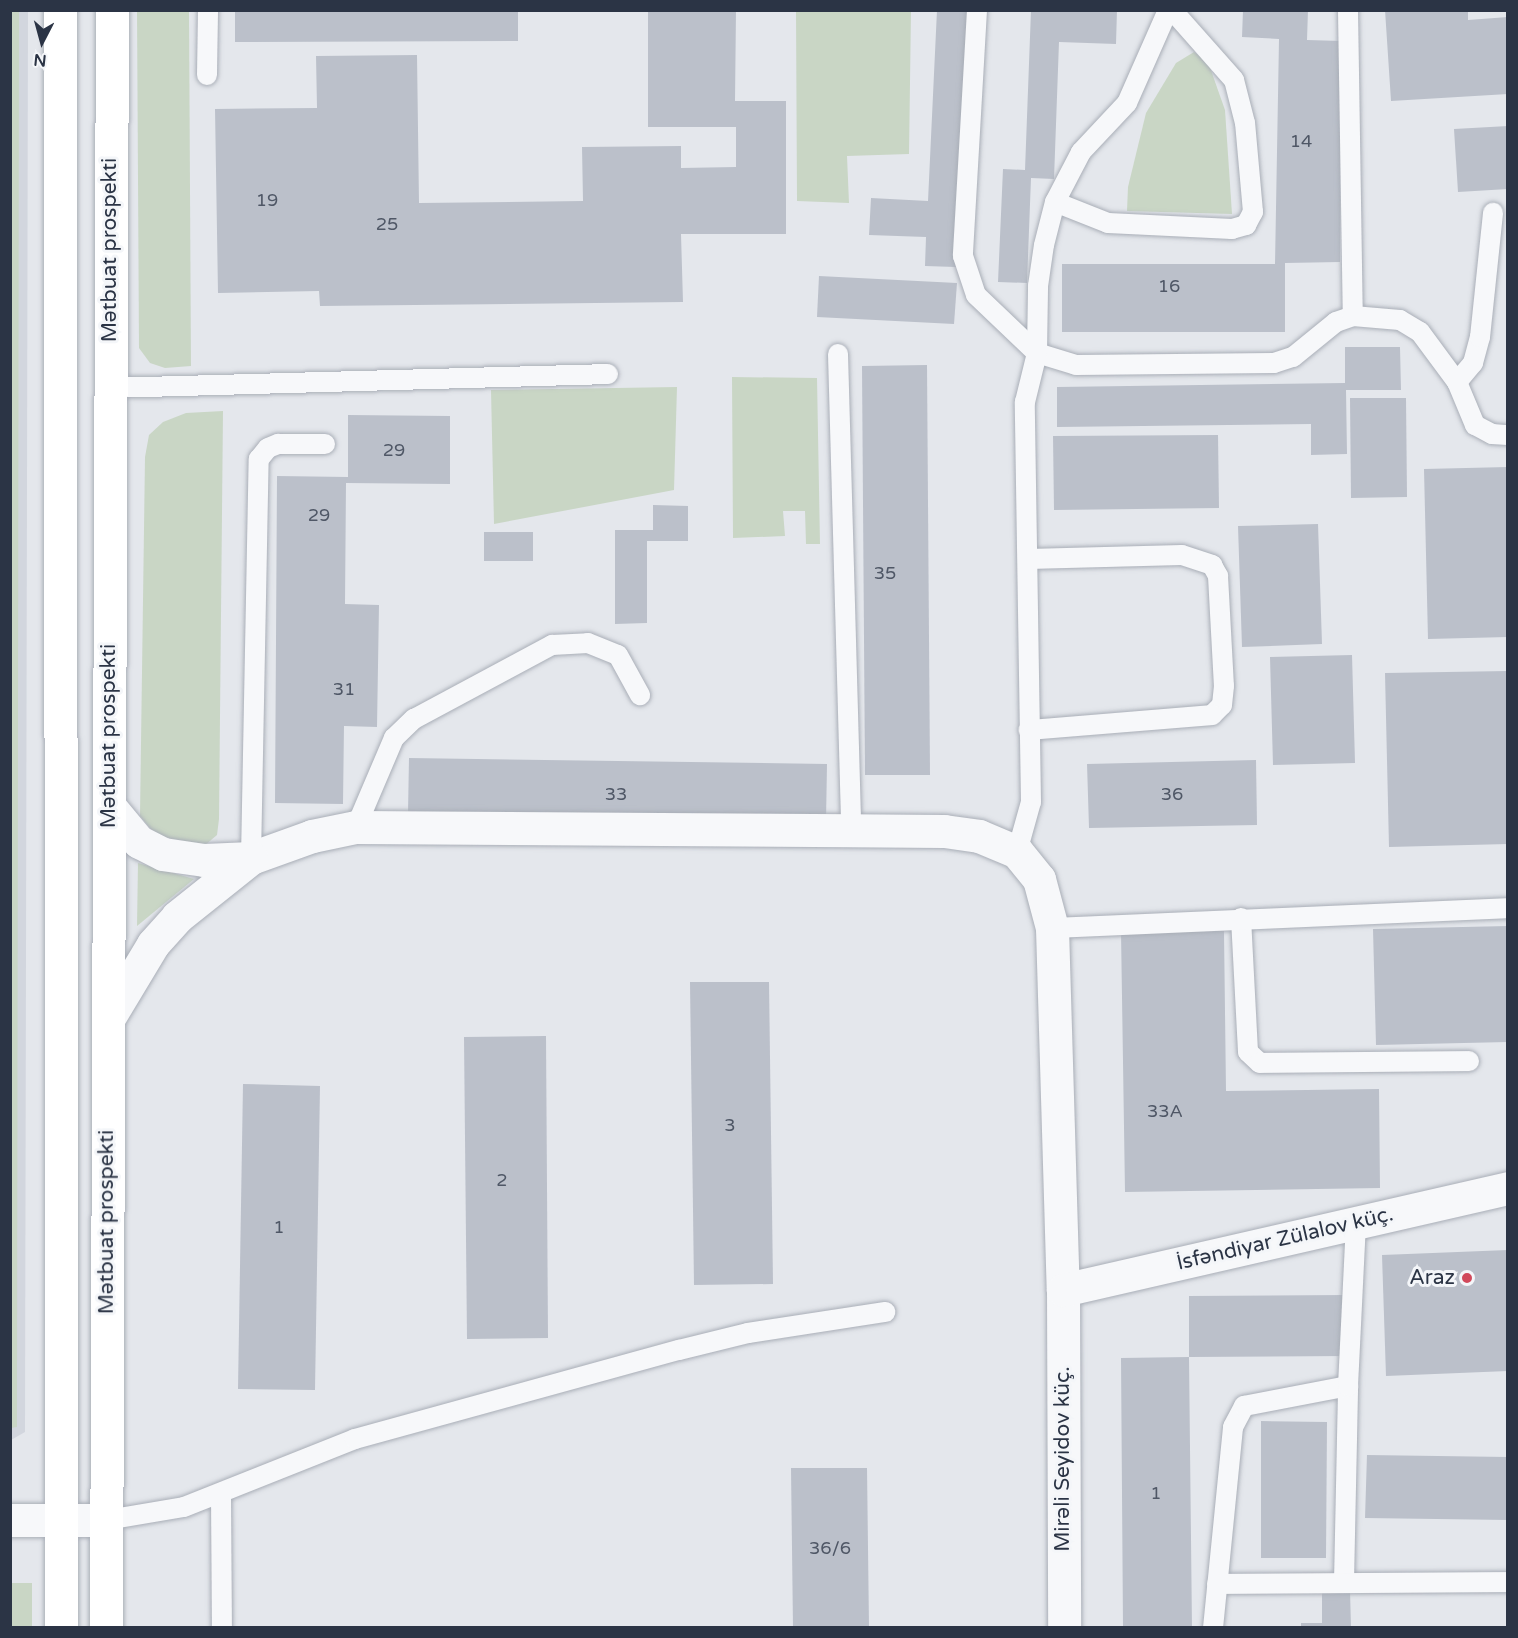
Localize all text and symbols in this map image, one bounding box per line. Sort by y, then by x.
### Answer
north arrow [12,12,72,72]
text: N [33,49,48,71]
house number: 14 [1290,130,1312,152]
street label: Mətbuat prospekti [97,158,123,342]
house number: 19 [256,189,278,211]
house number: 25 [376,213,398,235]
house number: 16 [1158,275,1180,297]
house number: 29 [383,439,405,461]
house number: 29 [308,504,330,526]
house number: 35 [874,562,896,584]
street label: Mətbuat prospekti [96,644,122,828]
house number: 31 [333,678,355,700]
house number: 33 [605,783,627,805]
house number: 36 [1161,783,1183,805]
house number: 33A [1147,1100,1183,1122]
house number: 3 [724,1114,736,1136]
street label: Mətbuat prospekti [94,1130,120,1314]
house number: 2 [496,1169,508,1191]
street label: İsfəndiyar Zülalov küç. [1174,1202,1396,1276]
house number: 1 [273,1216,285,1238]
place label: Araz [1409,1265,1455,1291]
marker: Araz [1460,1271,1474,1285]
street label: Mirəli Seyidov küç. [1050,1366,1076,1552]
house number: 1 [1150,1482,1162,1504]
house number: 36/6 [809,1537,851,1559]

